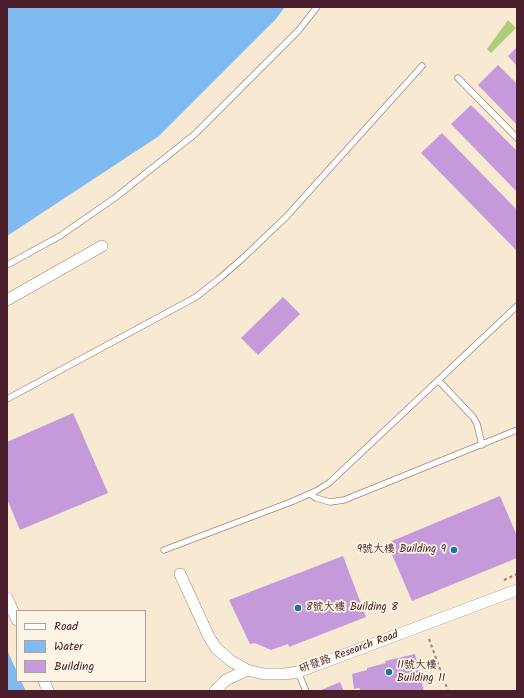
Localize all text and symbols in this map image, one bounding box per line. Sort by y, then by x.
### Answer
place label: 9號大樓 Building 9 [357,543,446,557]
marker: 9號大樓 Building 9 [449,545,459,555]
place label: 8號大樓 Building 8 [306,601,398,615]
marker: 8號大樓 Building 8 [293,603,303,613]
legend [16,610,146,682]
text: Road [54,617,78,636]
street label: 研發路 Research Road [298,629,400,677]
text: Water [54,637,83,656]
text: Building [54,657,94,676]
place label: 11號大樓 Building 11 [397,659,445,685]
marker: 11號大樓 Building 11 [384,667,394,677]

